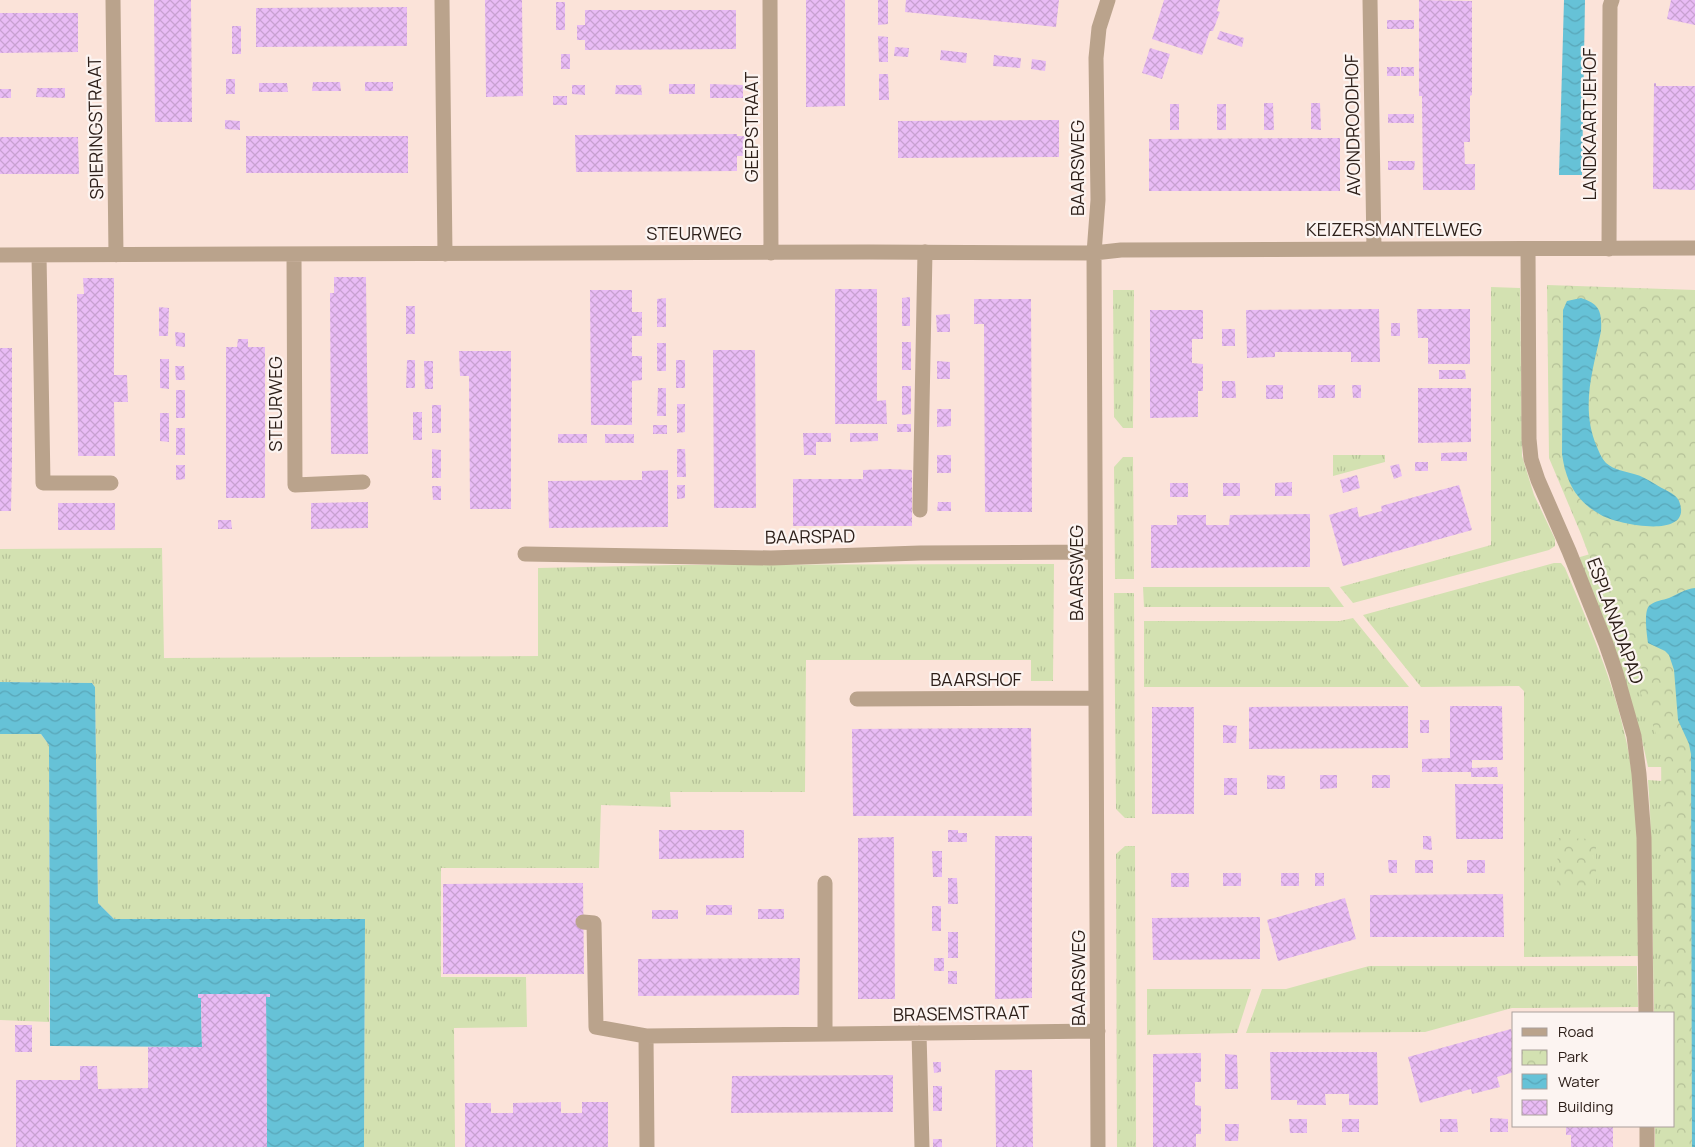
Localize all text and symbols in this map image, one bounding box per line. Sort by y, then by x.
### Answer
street label: LANDKAARTJEHOF [1577,48,1601,200]
street label: AVONDROODHOF [1339,54,1365,196]
street label: SPIERINGSTRAAT [82,56,108,200]
street label: GEEPSTRAAT [739,72,763,182]
street label: BAARSWEG [1065,120,1089,216]
street label: KEIZERSMANTELWEG [1306,217,1482,241]
street label: STEURWEG [646,221,742,245]
street label: STEURWEG [263,356,287,452]
street label: BAARSPAD [765,523,855,549]
street label: BAARSWEG [1064,525,1088,621]
street label: ESPLANADAPAD [1582,554,1650,687]
street label: BAARSHOF [930,667,1022,691]
street label: BAARSWEG [1066,930,1090,1026]
street label: BRASEMSTRAAT [893,1000,1030,1026]
legend [1512,1012,1675,1127]
text: Road [1558,1021,1594,1042]
text: Park [1558,1046,1588,1067]
text: Water [1558,1071,1600,1092]
text: Building [1558,1096,1613,1117]

